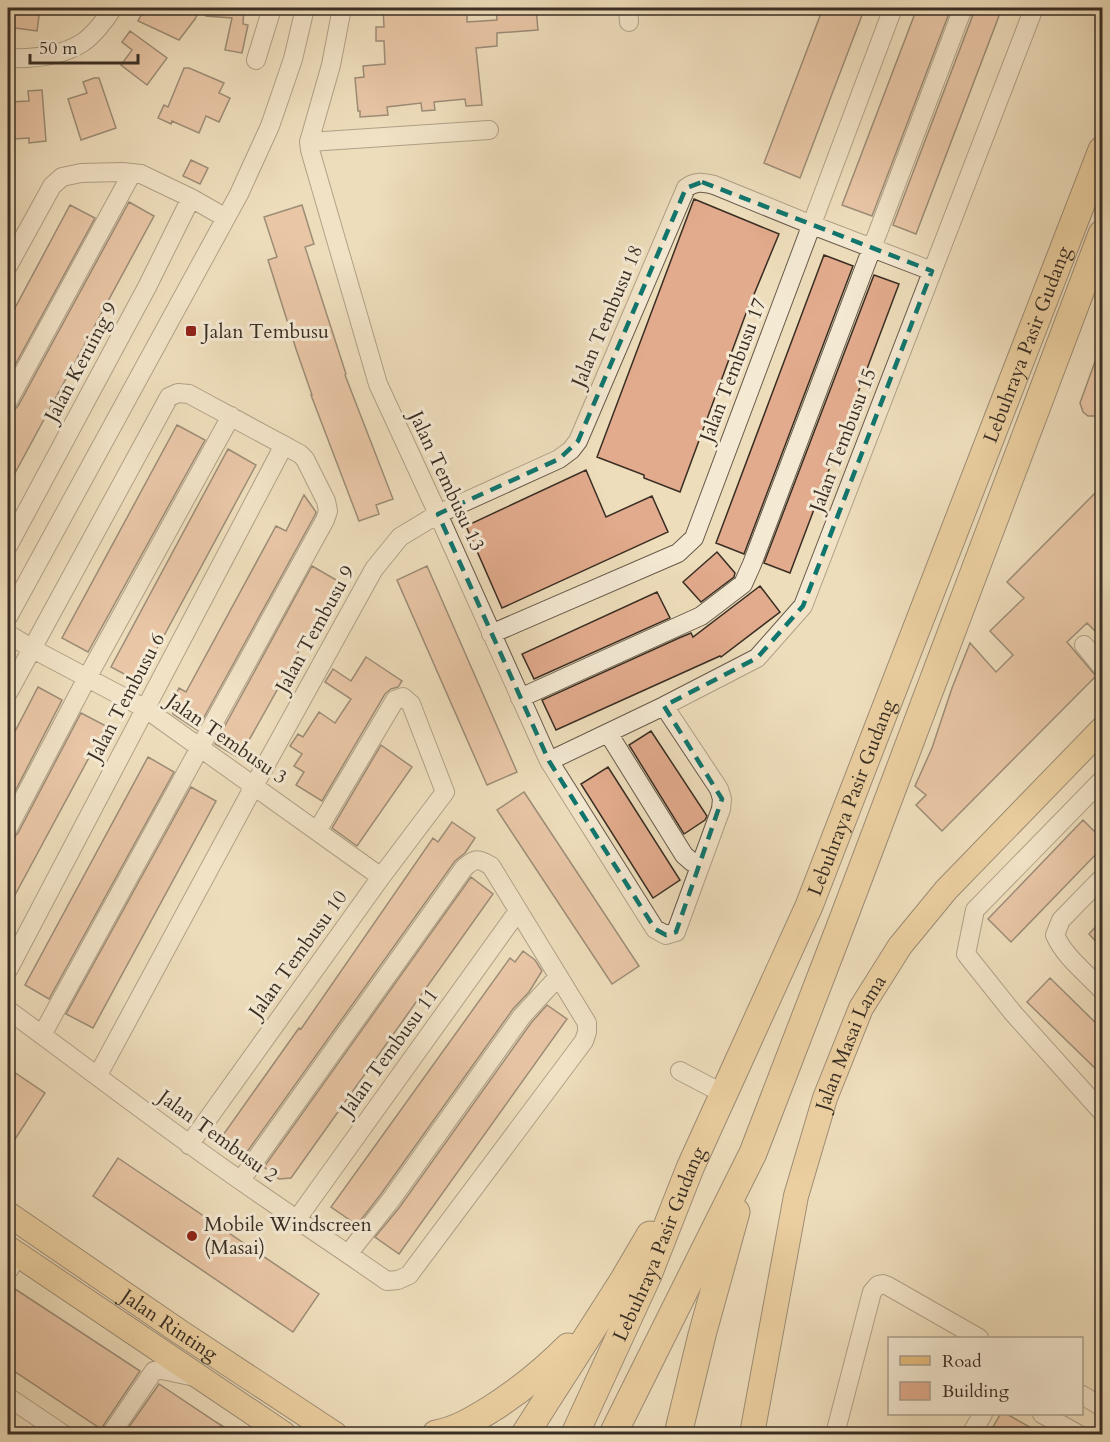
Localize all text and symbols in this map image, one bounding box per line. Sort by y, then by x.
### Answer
scale bar [30,27,138,65]
text: 50 m [39,36,78,61]
street label: Jalan Tembusu 18 [564,241,649,394]
street label: Lebuhraya Pasir Gudang [976,241,1077,447]
street label: Jalan Tembusu 17 [692,294,773,448]
street label: Jalan Keruing 9 [37,297,124,429]
place label: Jalan Tembusu [200,318,329,345]
marker: Jalan Tembusu [184,324,198,338]
street label: Jalan Tembusu 15 [802,364,883,518]
street label: Jalan Tembusu 13 [401,404,491,555]
street label: Jalan Tembusu 9 [267,561,361,700]
street label: Jalan Tembusu 6 [79,628,171,768]
street label: Jalan Tembusu 3 [159,686,293,791]
street label: Lebuhraya Pasir Gudang [801,695,902,900]
street label: Jalan Tembusu 10 [241,885,354,1026]
street label: Jalan Masai Lama [808,969,892,1117]
street label: Jalan Tembusu 11 [332,983,445,1124]
street label: Jalan Tembusu 2 [150,1082,283,1189]
street label: Lebuhraya Pasir Gudang [606,1141,712,1345]
place label: Mobile Windscreen (Masai) [204,1211,373,1261]
marker: Mobile Windscreen (Masai) [185,1229,199,1243]
street label: Jalan Rinting [114,1281,224,1367]
legend [888,1337,1083,1415]
text: Road [942,1349,982,1374]
text: Building [942,1379,1010,1404]

